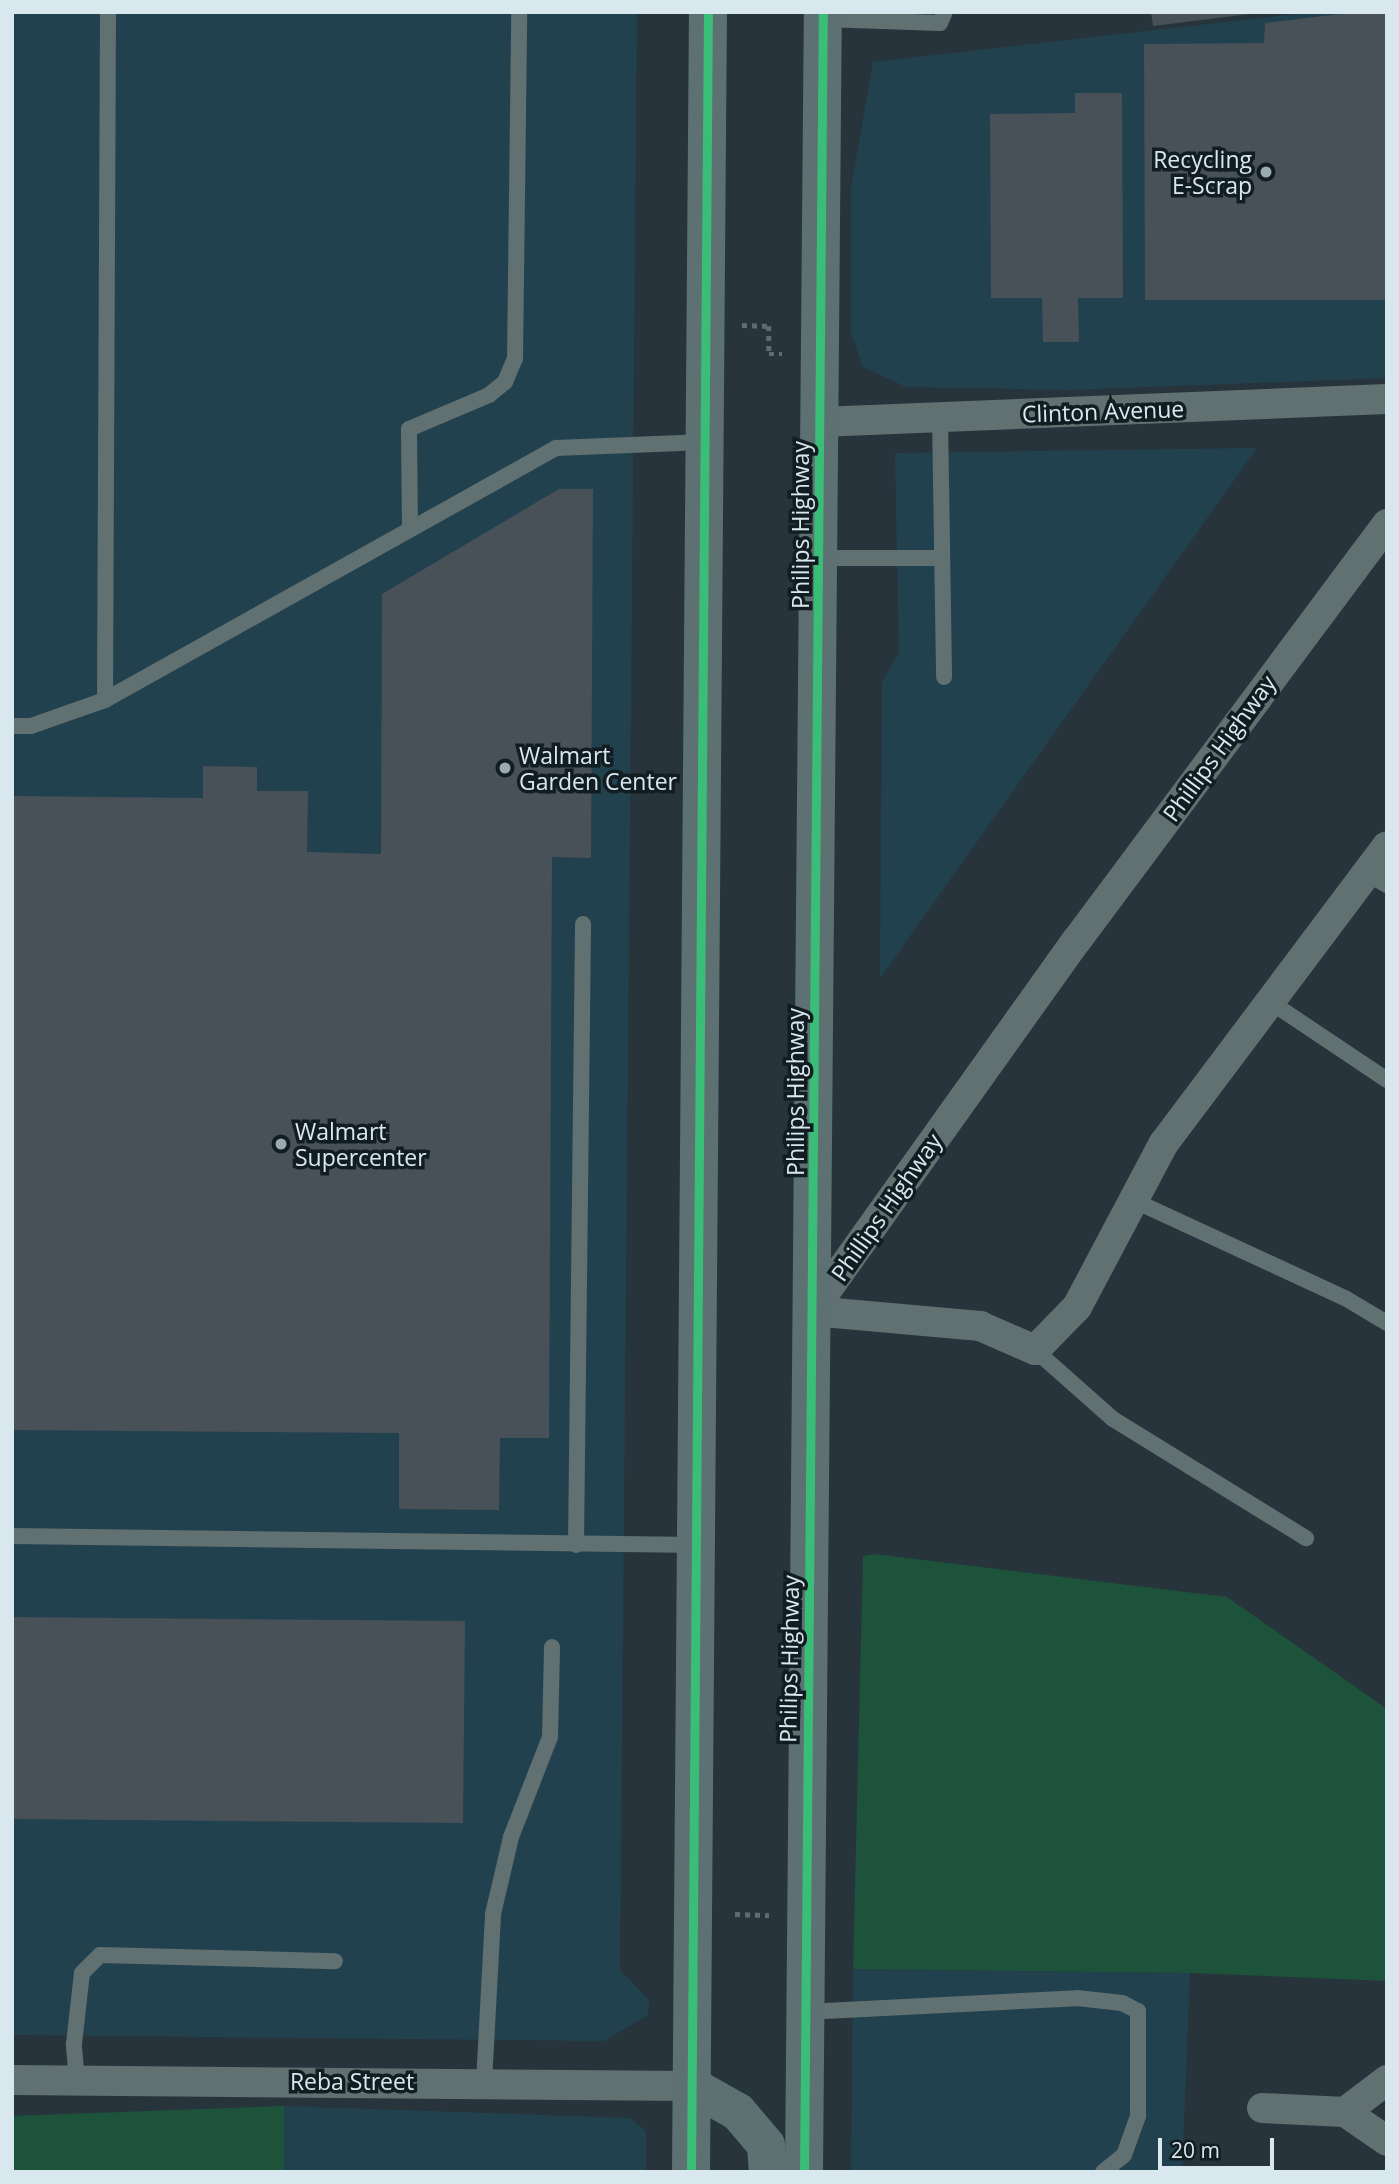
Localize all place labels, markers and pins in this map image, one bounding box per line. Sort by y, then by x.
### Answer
place label: Recycling E-Scrap [1153,145,1252,199]
marker: Recycling E-Scrap [1258,164,1274,180]
place label: Walmart Garden Center [519,741,677,795]
marker: Walmart Garden Center [497,760,513,776]
place label: Walmart Supercenter [295,1117,427,1171]
marker: Walmart Supercenter [273,1136,289,1152]

